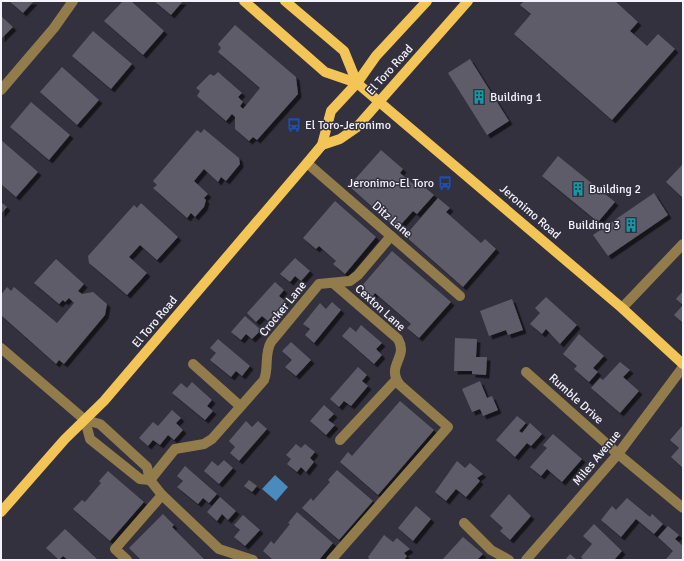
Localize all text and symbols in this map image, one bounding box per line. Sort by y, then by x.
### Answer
street label: El Toro Road [363,42,417,98]
building icon: Building 1 [471,89,487,105]
place label: Building 1 [490,90,542,105]
bus stop icon: El Toro-Jeronimo [286,117,302,133]
place label: El Toro-Jeronimo [305,118,391,133]
bus stop icon: Jeronimo-El Toro [437,175,453,191]
place label: Jeronimo-El Toro [348,176,434,191]
street label: Jeronimo Road [496,181,564,243]
building icon: Building 2 [570,181,586,197]
place label: Building 2 [589,182,641,197]
street label: Ditz Lane [369,199,415,241]
building icon: Building 3 [623,217,639,233]
place label: Building 3 [568,218,620,233]
street label: Crocker Lane [256,278,310,340]
street label: Cexton Lane [352,281,408,335]
street label: El Toro Road [129,293,181,351]
street label: Rumble Drive [546,371,606,427]
street label: Miles Avenue [569,427,625,489]

